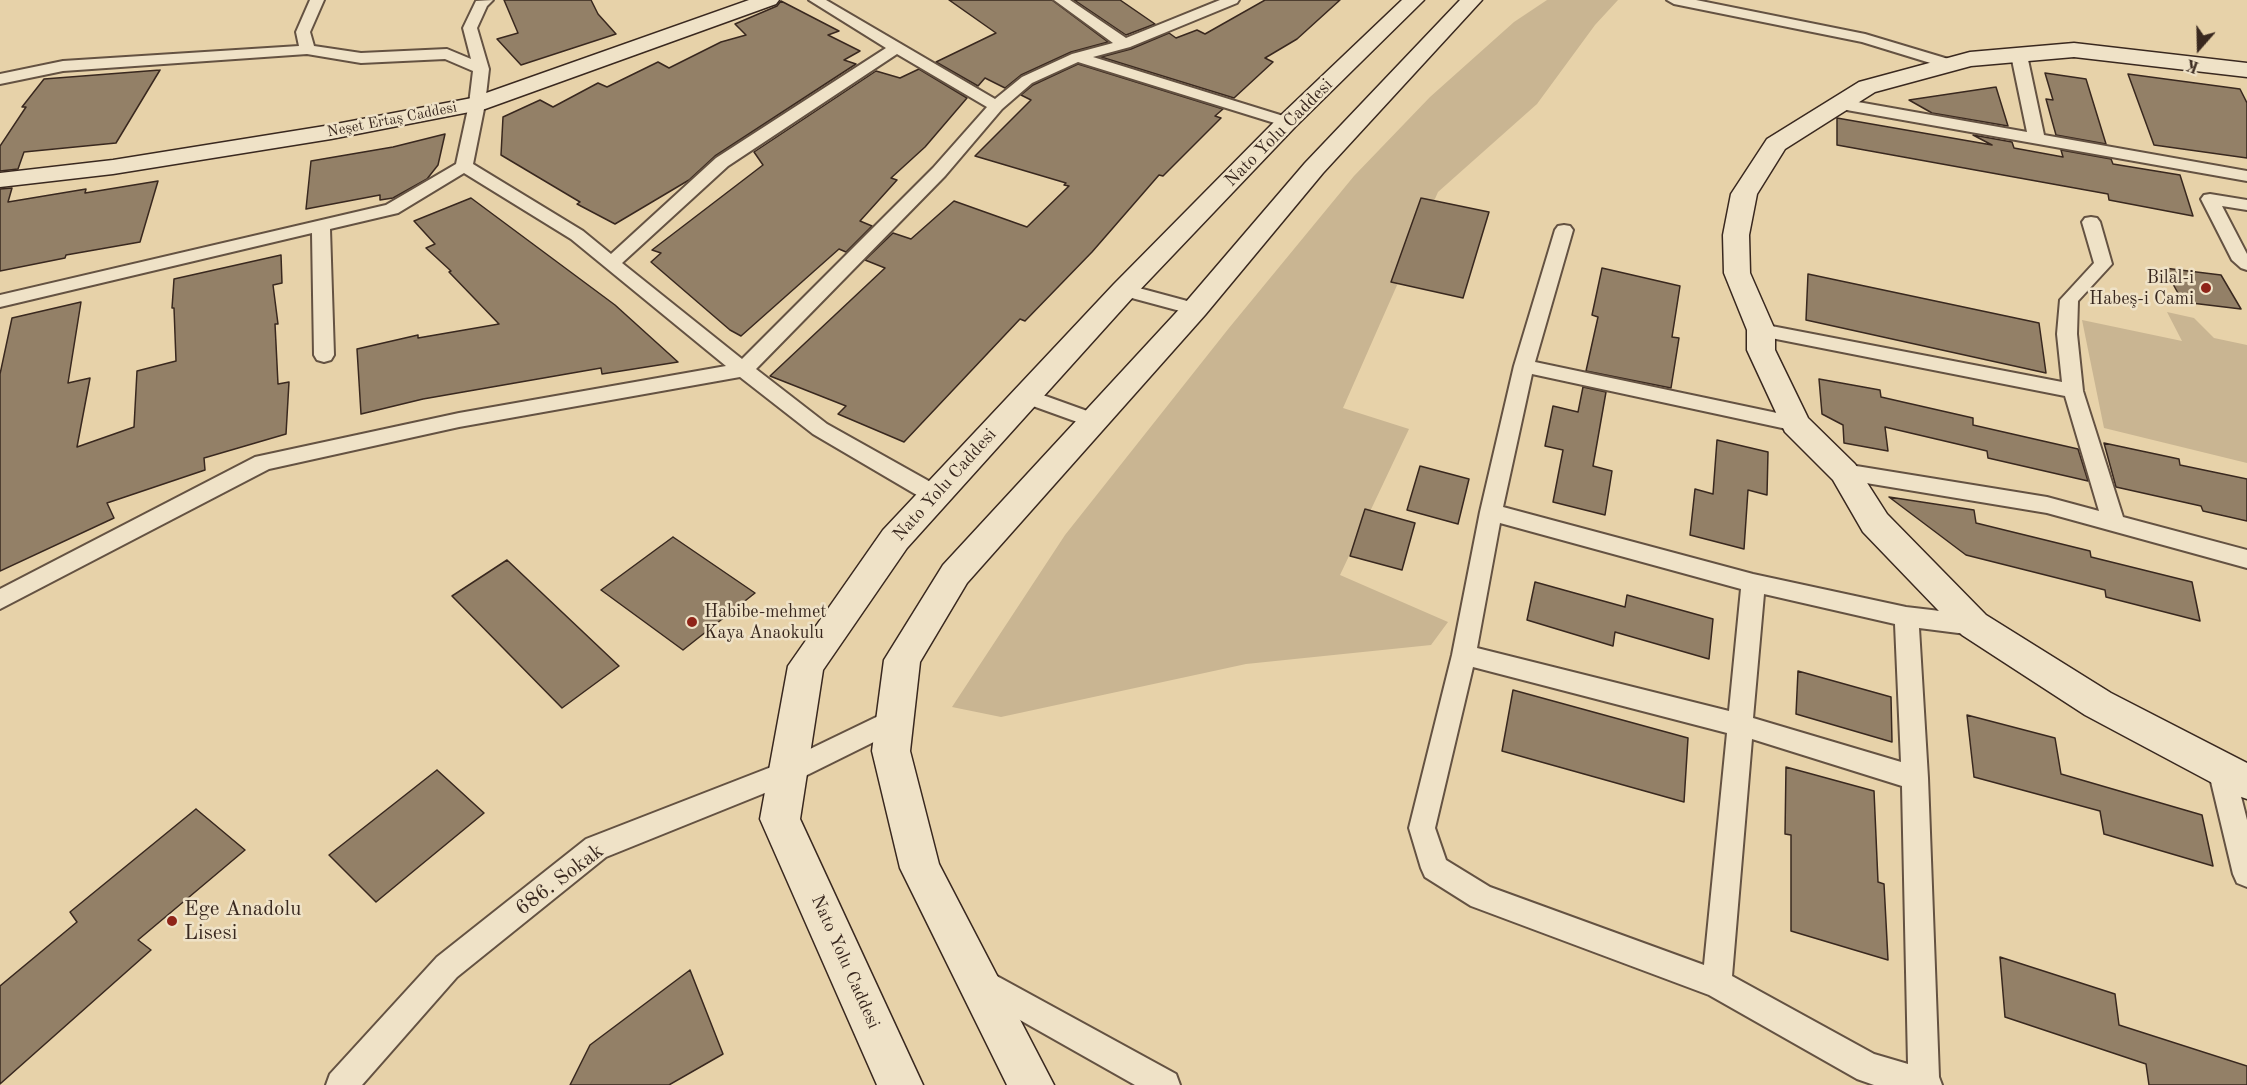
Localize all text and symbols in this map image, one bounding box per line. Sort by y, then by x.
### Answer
north arrow [2169,18,2229,78]
text: K [2184,55,2201,75]
street label: Nato Yolu Caddesi [1220,74,1338,192]
street label: Neşet Ertaş Caddesi [326,99,458,141]
place label: Bilal-i Habeş-i Cami [2089,267,2194,310]
marker: Bilal-i Habeş-i Cami [2199,281,2213,295]
street label: Nato Yolu Caddesi [889,424,1001,546]
place label: Habibe-mehmet Kaya Anaokulu [704,601,827,644]
marker: Habibe-mehmet Kaya Anaokulu [685,615,699,629]
street label: 686. Sokak [511,839,609,921]
street label: Nato Yolu Caddesi [806,892,884,1032]
place label: Ege Anadolu Lisesi [184,896,301,946]
marker: Ege Anadolu Lisesi [165,914,179,928]

